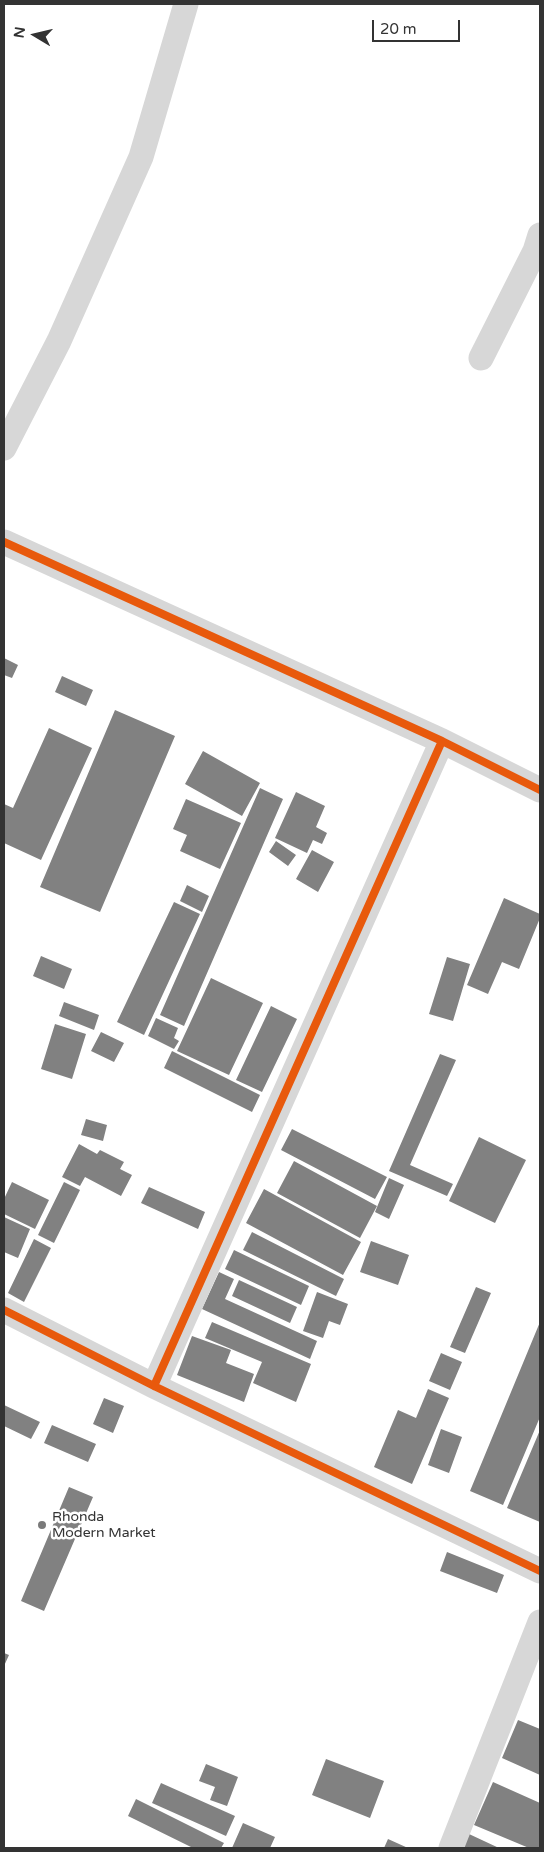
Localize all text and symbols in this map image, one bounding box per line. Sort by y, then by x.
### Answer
north arrow [10,10,60,60]
scale bar [374,10,462,42]
text: 20 m [380,20,417,38]
text: N [10,26,29,39]
place label: Rhonda Modern Market [52,1509,156,1541]
marker: Rhonda Modern Market [36,1519,48,1531]

